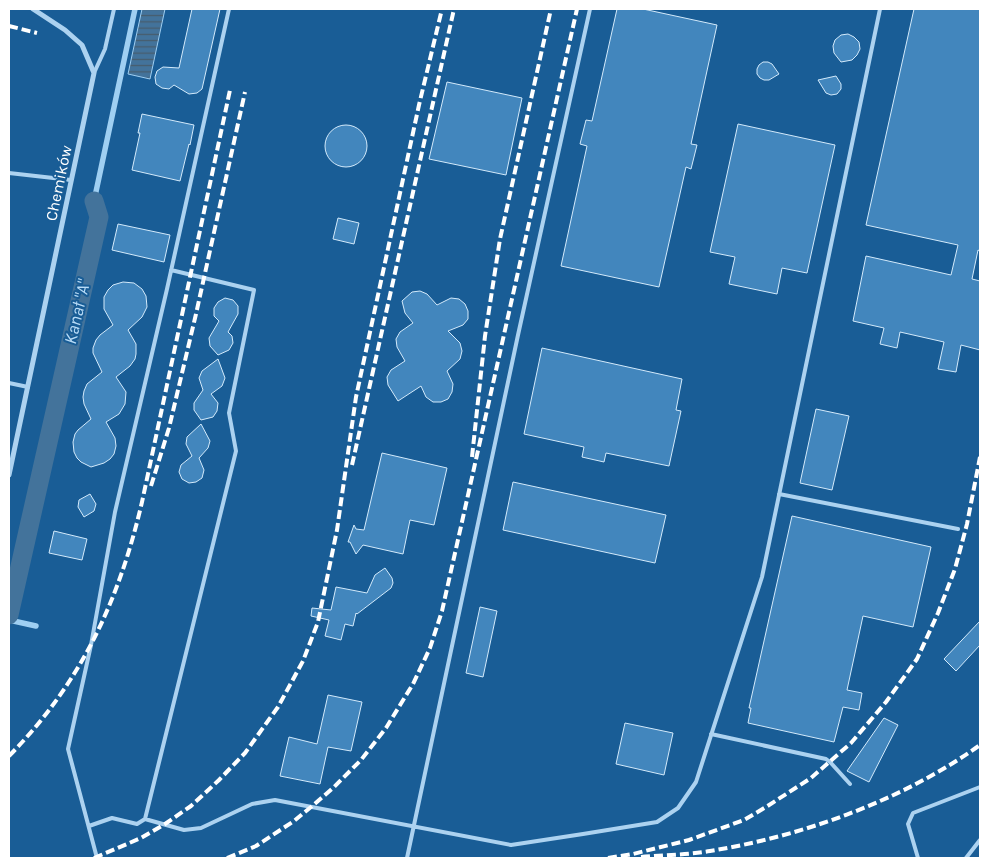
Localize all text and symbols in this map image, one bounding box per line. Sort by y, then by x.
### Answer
street label: Chemików [41,143,76,223]
water label: Kanał "A" [59,277,95,346]

